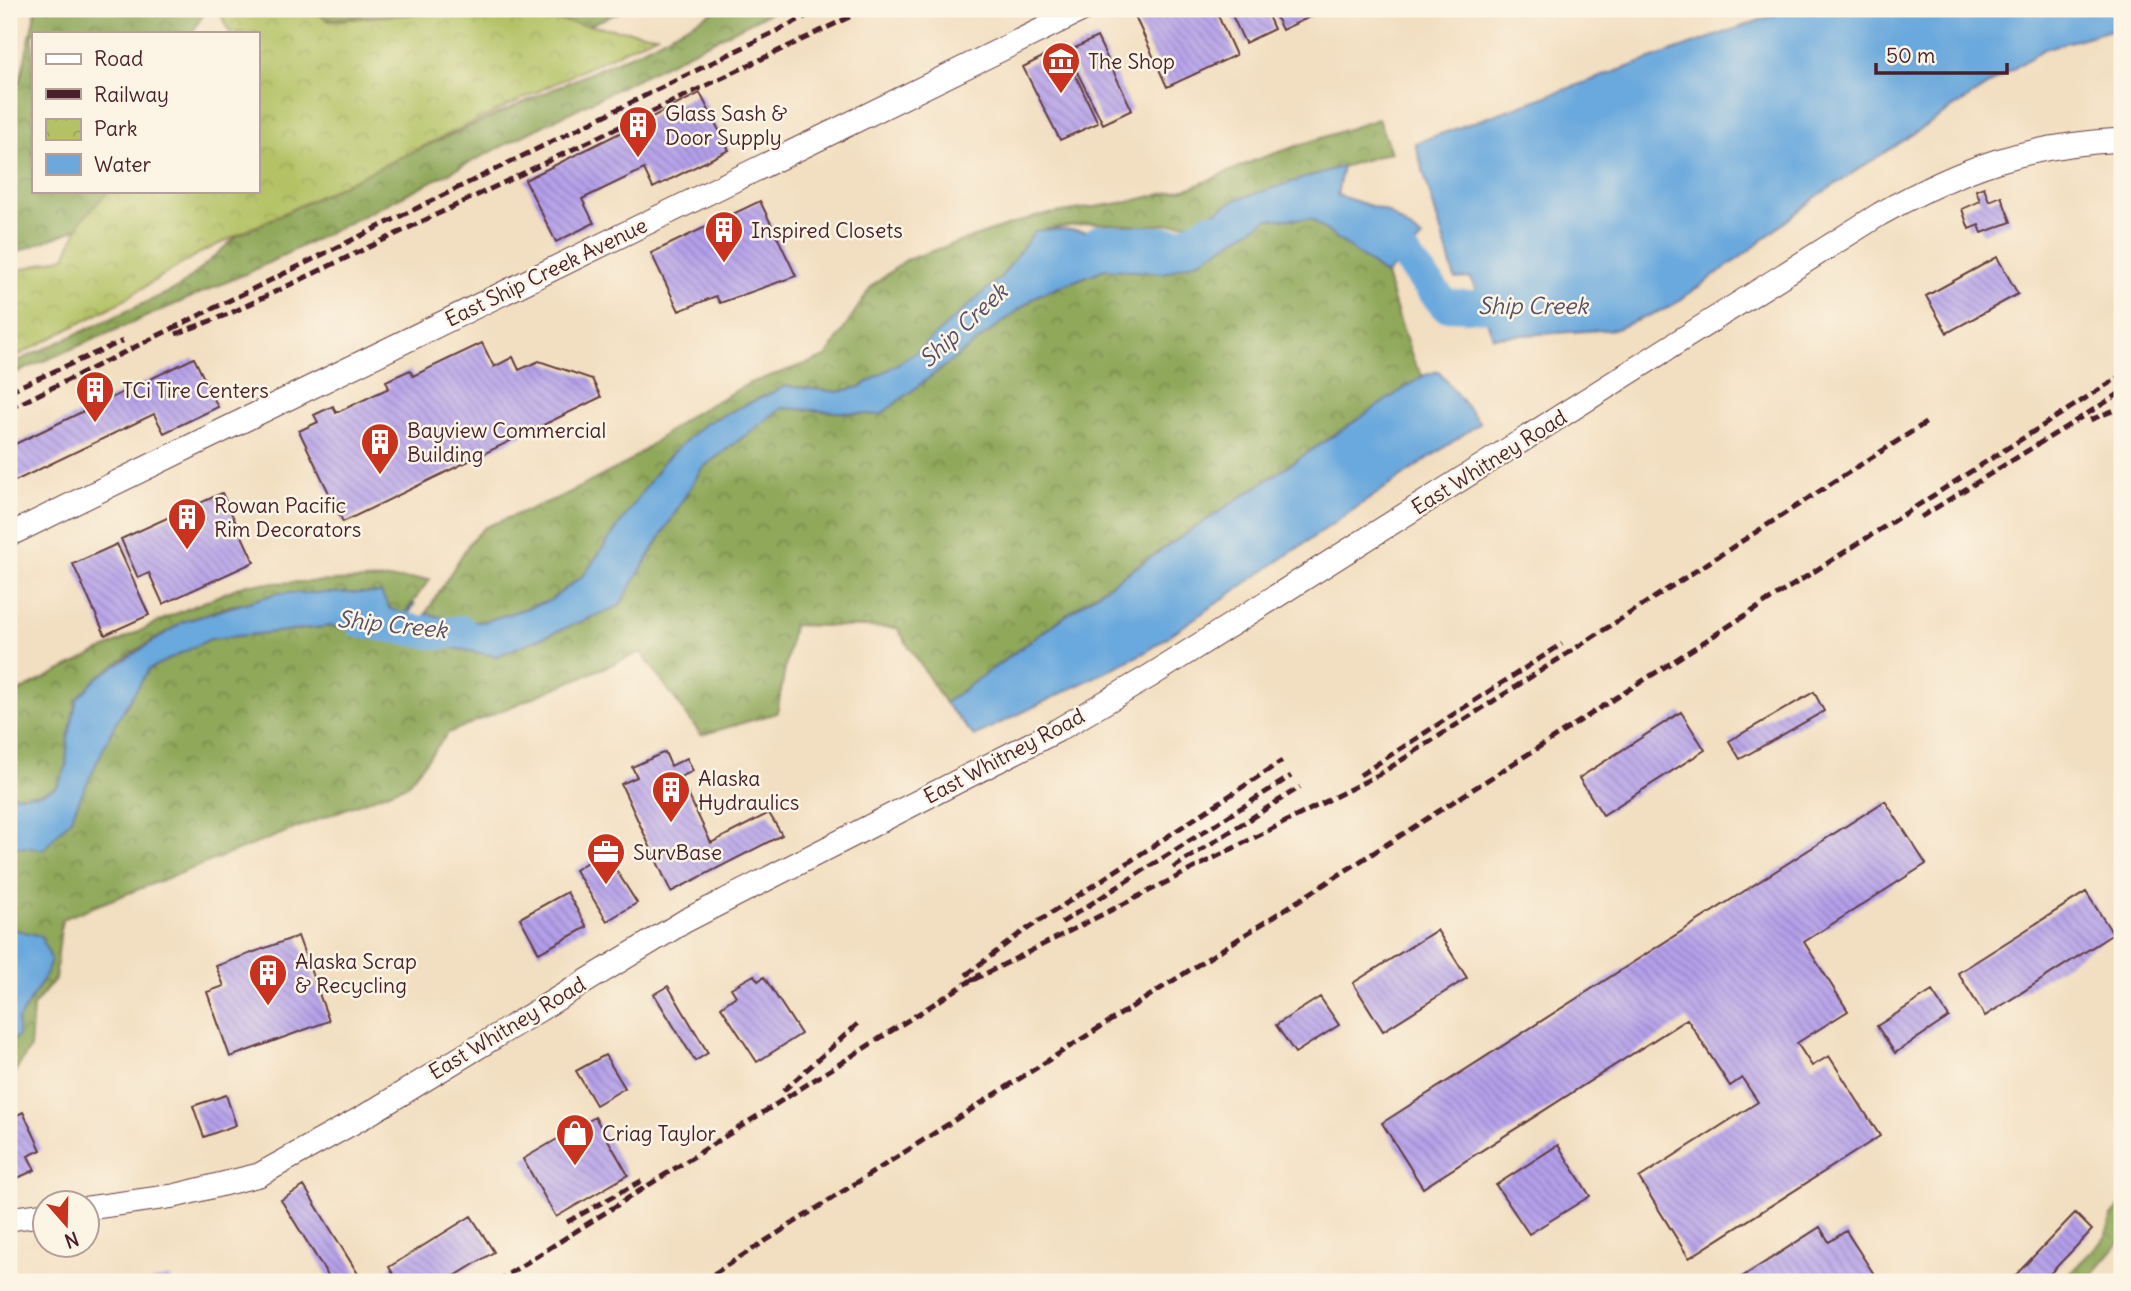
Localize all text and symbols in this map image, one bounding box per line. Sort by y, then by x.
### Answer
legend [32,32,259,192]
scale bar [1876,32,2007,76]
museum icon: The Shop [1040,40,1082,95]
text: 50 m [1886,42,1935,69]
text: Road [94,45,143,72]
place label: The Shop [1088,48,1175,75]
text: Railway [94,81,169,108]
place label: Glass Sash & Door Supply [665,100,787,151]
building icon: Glass Sash & Door Supply [617,104,659,159]
text: Park [94,115,137,142]
text: Water [94,151,152,178]
building icon: Inspired Closets [703,209,745,264]
street label: East Ship Creek Avenue [441,211,651,333]
place label: Inspired Closets [751,217,903,244]
water label: Ship Creek [913,276,1014,373]
water label: Ship Creek [1478,291,1589,320]
building icon: TCi Tire Centers [74,369,116,424]
place label: TCi Tire Centers [122,377,269,404]
street label: East Whitney Road [1406,403,1572,521]
place label: Bayview Commercial Building [407,417,606,468]
building icon: Bayview Commercial Building [359,421,401,476]
place label: Rowan Pacific Rim Decorators [214,492,361,543]
building icon: Rowan Pacific Rim Decorators [166,496,208,551]
water label: Ship Creek [336,604,449,644]
street label: East Whitney Road [919,702,1089,810]
place label: Alaska Hydraulics [698,765,799,816]
building icon: Alaska Hydraulics [650,769,692,824]
office icon: SurvBase [585,831,627,886]
place label: SurvBase [633,839,722,866]
place label: Alaska Scrap & Recycling [295,948,417,999]
building icon: Alaska Scrap & Recycling [247,952,289,1007]
street label: East Whitney Road [424,971,590,1085]
shop icon: Criag Taylor [554,1112,596,1167]
place label: Criag Taylor [602,1120,717,1147]
north arrow [32,1190,102,1260]
text: N [62,1226,82,1253]

